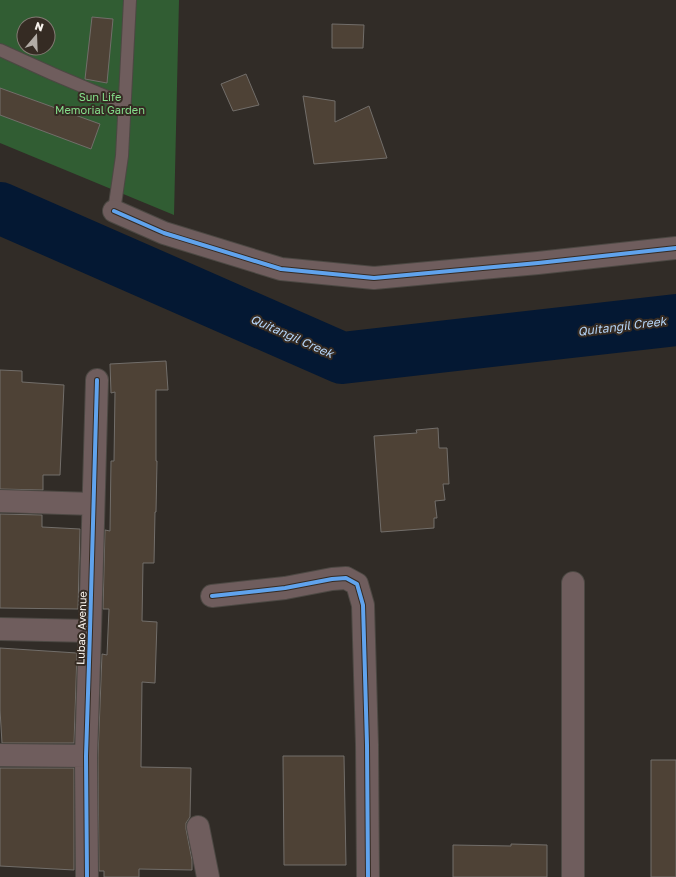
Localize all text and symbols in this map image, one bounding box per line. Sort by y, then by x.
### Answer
north arrow [16,16,56,56]
text: N [33,19,45,34]
park label: Sun Life Memorial Garden [55,90,145,116]
water label: Quitangil Creek [248,311,337,361]
water label: Quitangil Creek [577,313,668,339]
street label: Lubao Avenue [73,591,89,665]

